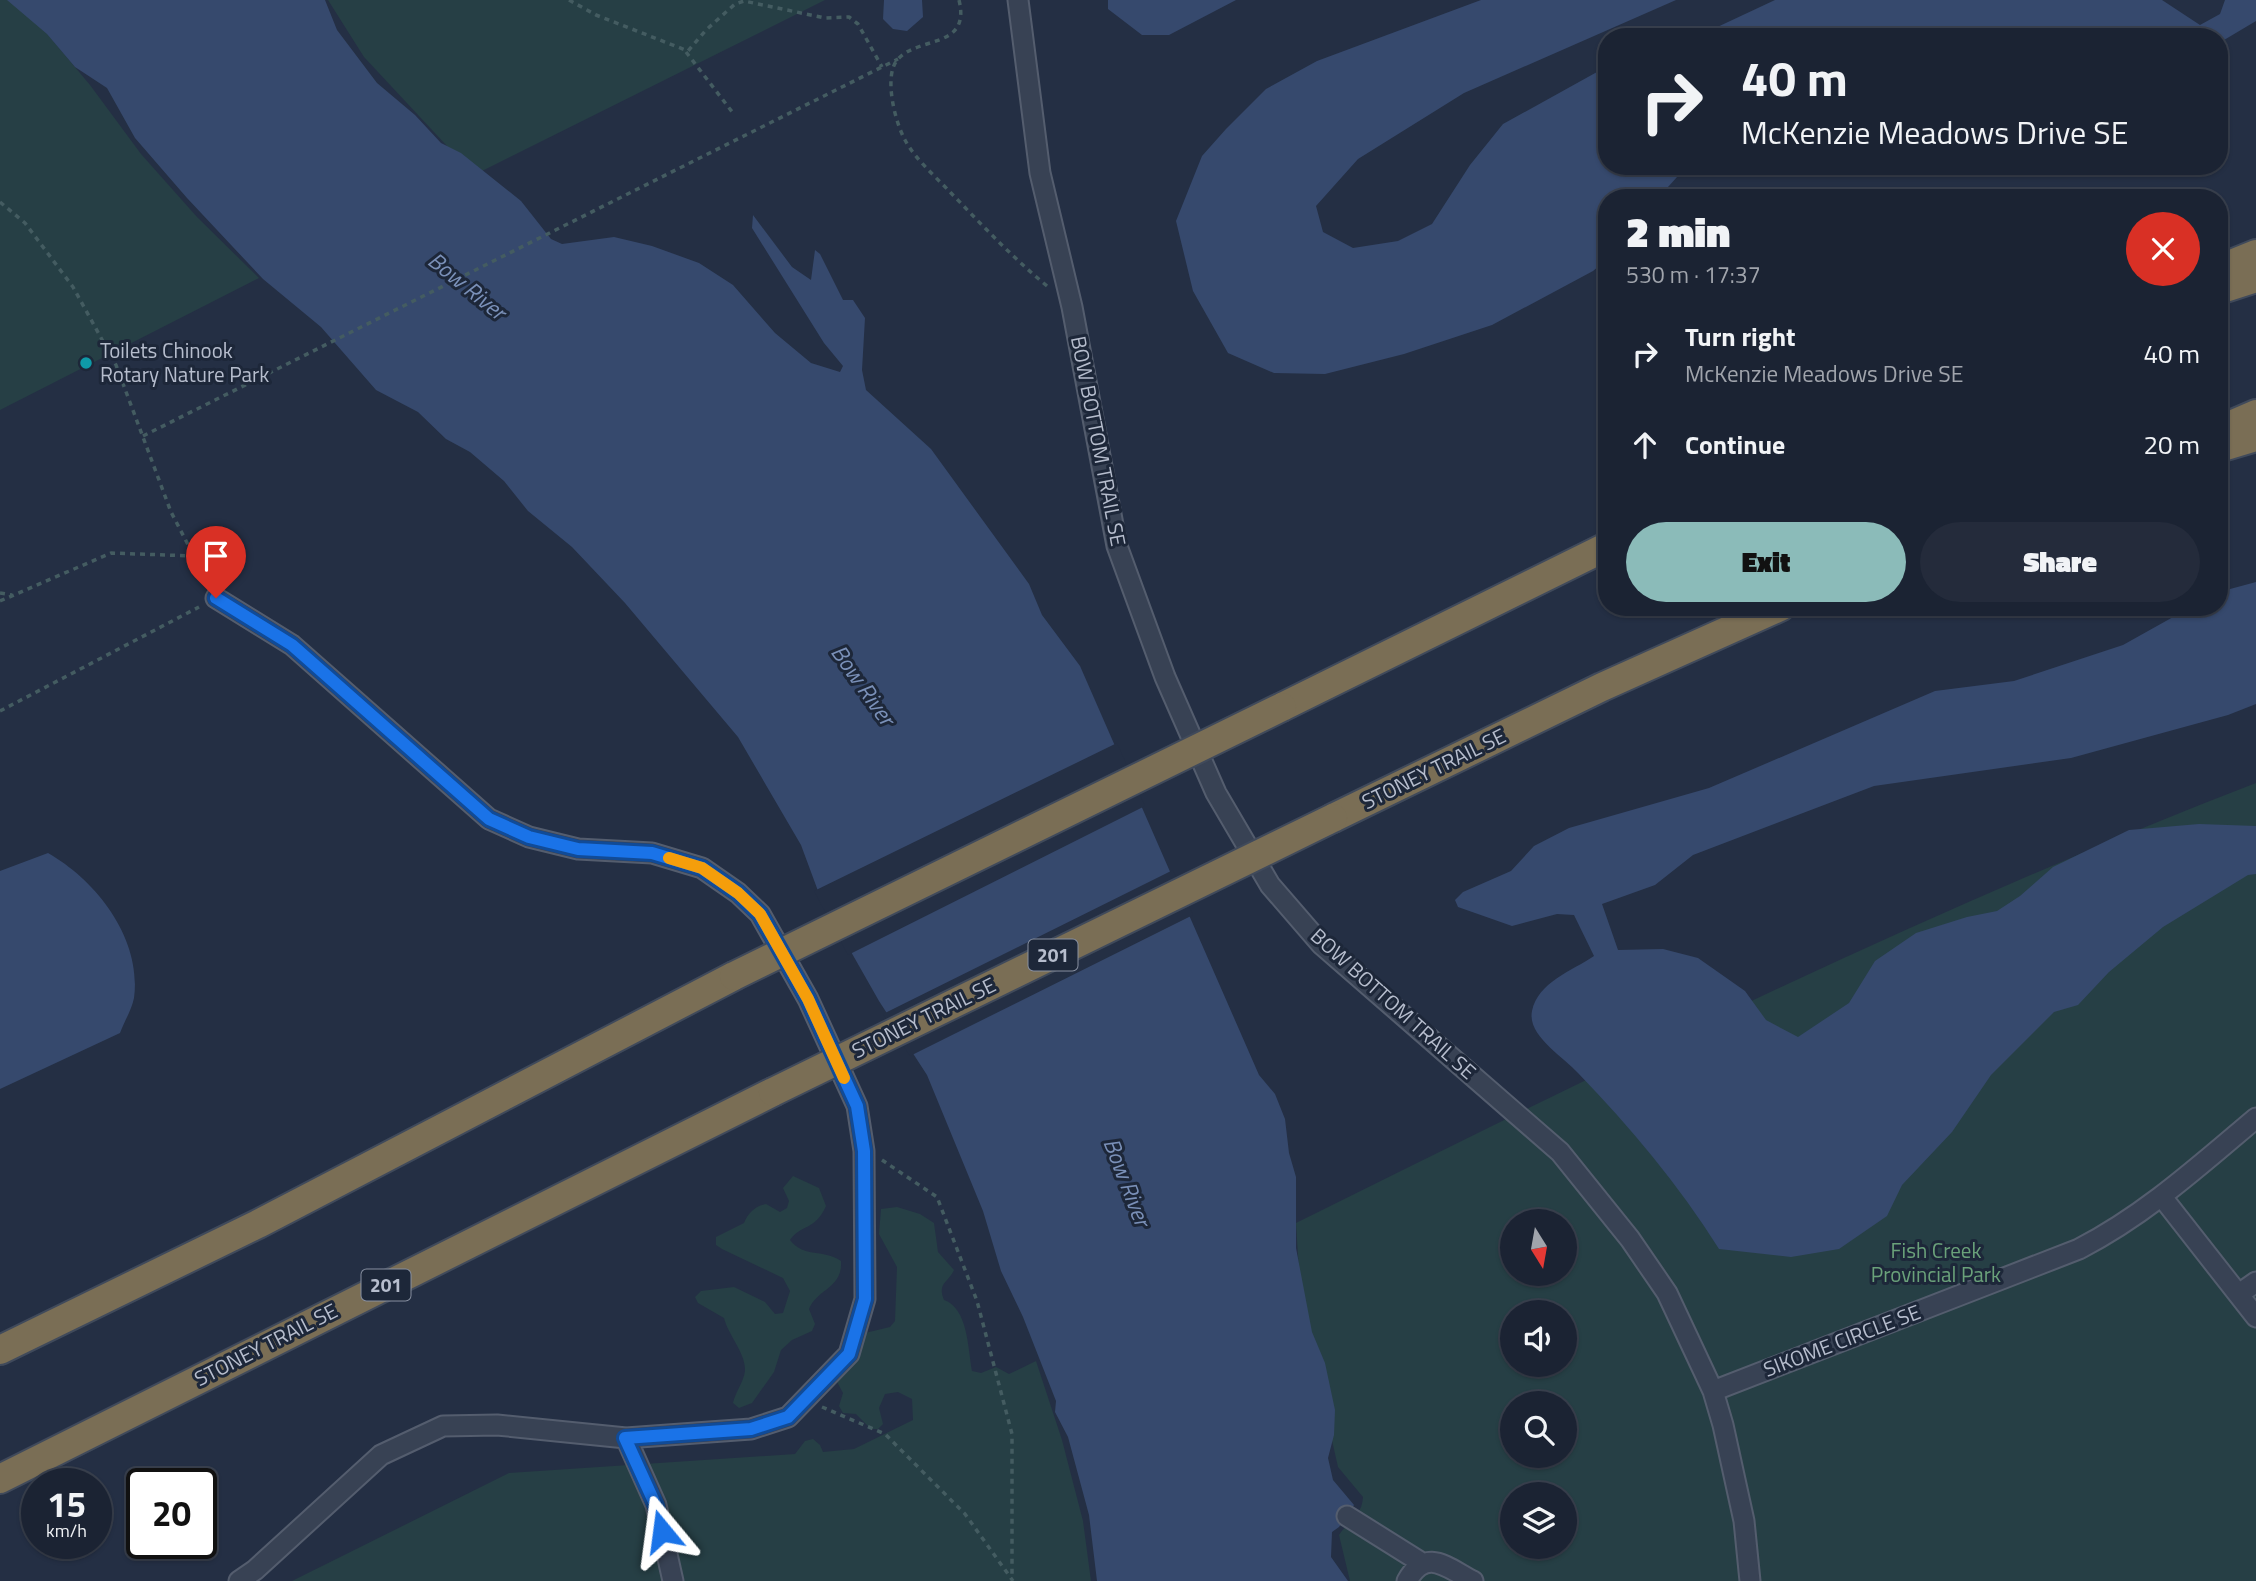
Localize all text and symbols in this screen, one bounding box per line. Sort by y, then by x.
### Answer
text: 40 m [1741,40,1848,115]
icon: right [1626,56,1717,147]
text: McKenzie Meadows Drive SE [1741,108,2128,156]
text: 2 min [1626,199,1730,263]
button: close [2126,212,2200,286]
water label: Bow River [421,243,516,330]
text: 530 m · 17:37 [1626,257,1761,292]
text: Turn right [1685,317,1796,356]
street label: BOW BOTTOM TRAIL SE [1063,333,1135,549]
place label: Toilets Chinook Rotary Nature Park [100,334,269,390]
text: 40 m [2143,334,2200,373]
icon: right [1626,335,1664,373]
marker: Toilets Chinook Rotary Nature Park [78,355,94,371]
text: McKenzie Meadows Drive SE [1685,356,1963,391]
text: Continue [1685,425,1785,464]
text: 20 m [2143,425,2200,464]
icon: ahead [1626,426,1664,464]
button: Exit [1626,522,1906,602]
button: Share [1920,522,2200,602]
pin [186,526,246,598]
icon: arrive [197,537,235,575]
water label: Bow River [823,637,906,735]
street label: STONEY TRAIL SE [1356,719,1511,817]
street label: BOW BOTTOM TRAIL SE [1304,920,1484,1087]
road number: 201 [1028,939,1078,970]
street label: STONEY TRAIL SE [846,968,1001,1066]
water label: Bow River [1095,1133,1161,1234]
north arrow [1500,1209,1577,1286]
map controls [1500,1209,1577,1559]
park label: Fish Creek Provincial Park [1871,1234,2001,1290]
road number: 201 [362,1270,410,1301]
street label: STONEY TRAIL SE [188,1294,343,1394]
street label: SIKOME CIRCLE SE [1758,1295,1925,1385]
button: sound [1500,1300,1577,1377]
button: search [1500,1391,1577,1468]
speed limit sign: 20 [126,1468,217,1559]
text: 15 [47,1477,86,1531]
button: layers [1500,1482,1577,1559]
position arrow [625,1494,699,1568]
text: km/h [46,1517,87,1544]

